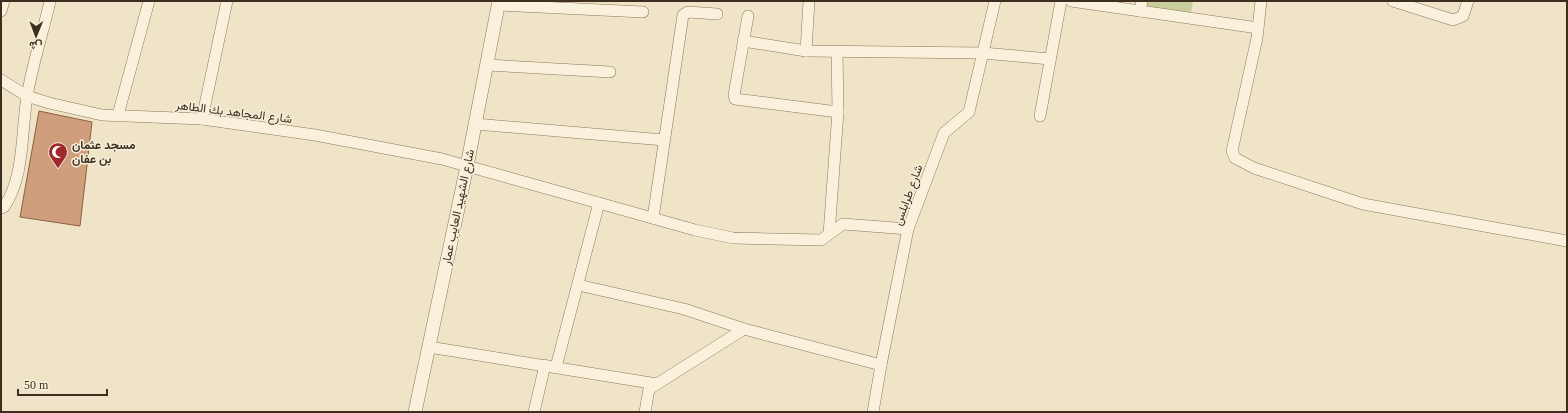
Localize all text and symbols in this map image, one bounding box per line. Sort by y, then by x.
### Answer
north arrow [16,16,56,56]
text: ش [29,39,43,52]
street label: شارع المجاهد بك الطاهر [174,98,293,128]
place label: مسجد عثمان بن عفان [72,138,136,166]
mosque icon: مسجد عثمان بن عفان [47,141,69,169]
street label: شارع الشهيد العايب عمار [439,148,479,267]
street label: شارع طرابلس [891,163,927,228]
scale bar [18,371,107,397]
text: 50 m [24,378,49,392]

